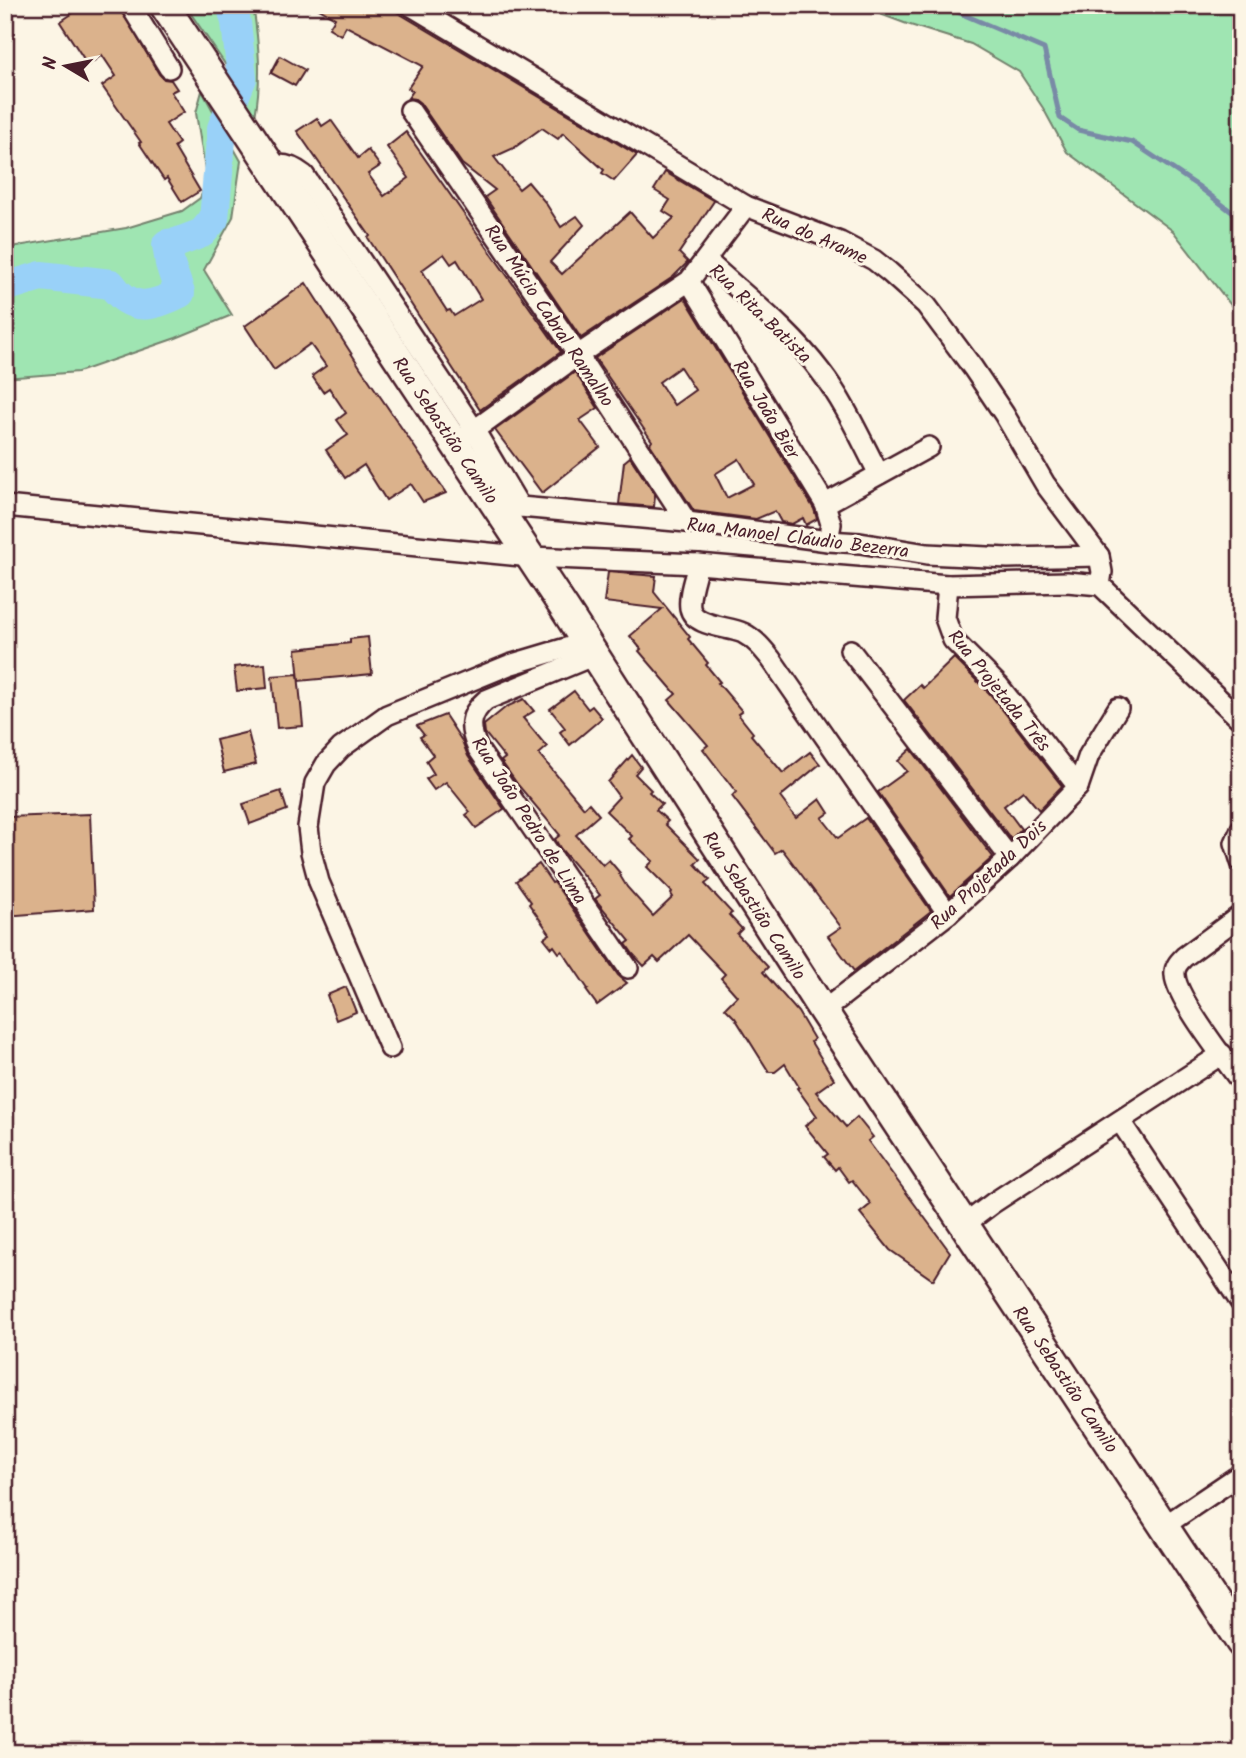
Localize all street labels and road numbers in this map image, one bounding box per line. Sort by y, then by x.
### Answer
street label: Rua do Arame [757,200,872,274]
street label: Rua Múcio Cabral Ramalho [476,218,621,414]
street label: Rua Rita Batista [701,257,818,372]
street label: Rua Sebastião Camilo [384,351,505,511]
street label: Rua João Bier [724,355,808,467]
street label: Rua Manoel Cláudio Bezerra [685,510,911,568]
street label: Rua Projetada Três [939,623,1057,759]
street label: Rua João Pedro de Lima [463,731,594,911]
street label: Rua Projetada Dois [924,813,1055,938]
street label: Rua Sebastião Camilo [694,826,813,987]
street label: Rua Sebastião Camilo [1004,1300,1125,1460]

